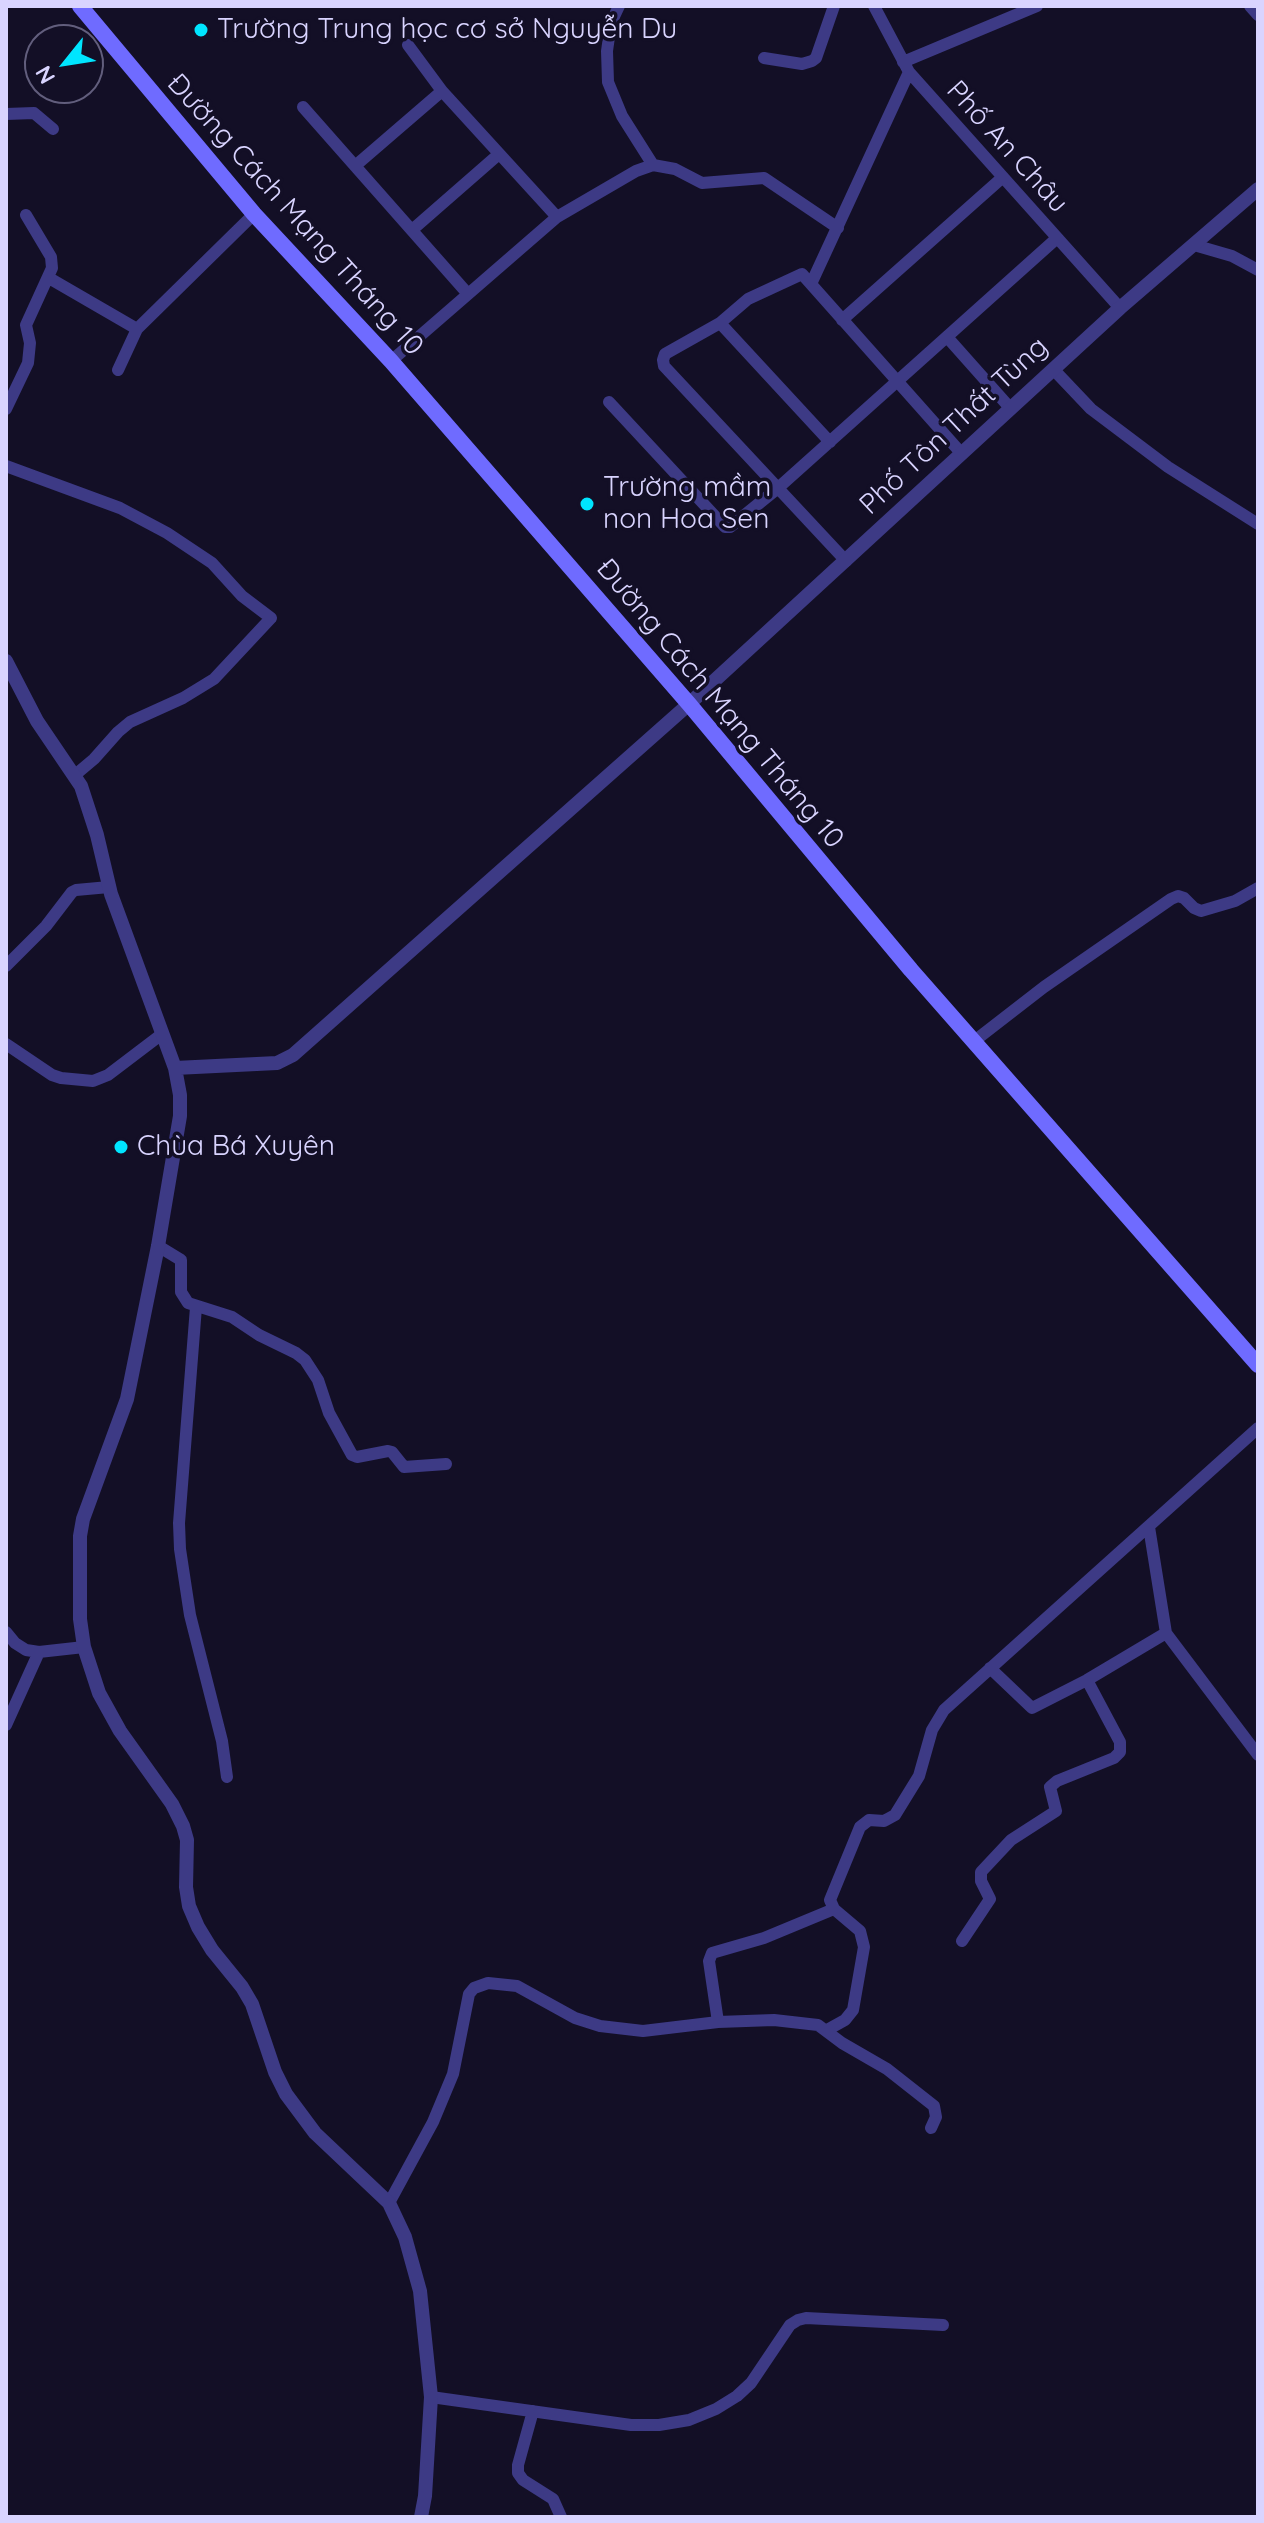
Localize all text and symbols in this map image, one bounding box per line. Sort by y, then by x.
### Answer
place label: Trường Trung học cơ sở Nguyễn Du [217,13,677,47]
marker: Trường Trung học cơ sở Nguyễn Du [192,21,210,39]
north arrow [24,24,104,104]
text: N [29,61,61,89]
street label: Đường Cách Mạng Tháng 10 [160,67,430,363]
street label: Phố An Châu [939,74,1075,220]
street label: Phố Tôn Thất Tùng [853,330,1055,522]
place label: Trường mầm non Hoa Sen [603,471,771,537]
marker: Trường mầm non Hoa Sen [578,495,596,513]
street label: Đường Cách Mạng Tháng 10 [589,553,851,855]
place label: Chùa Bá Xuyên [137,1130,335,1164]
marker: Chùa Bá Xuyên [112,1138,130,1156]

